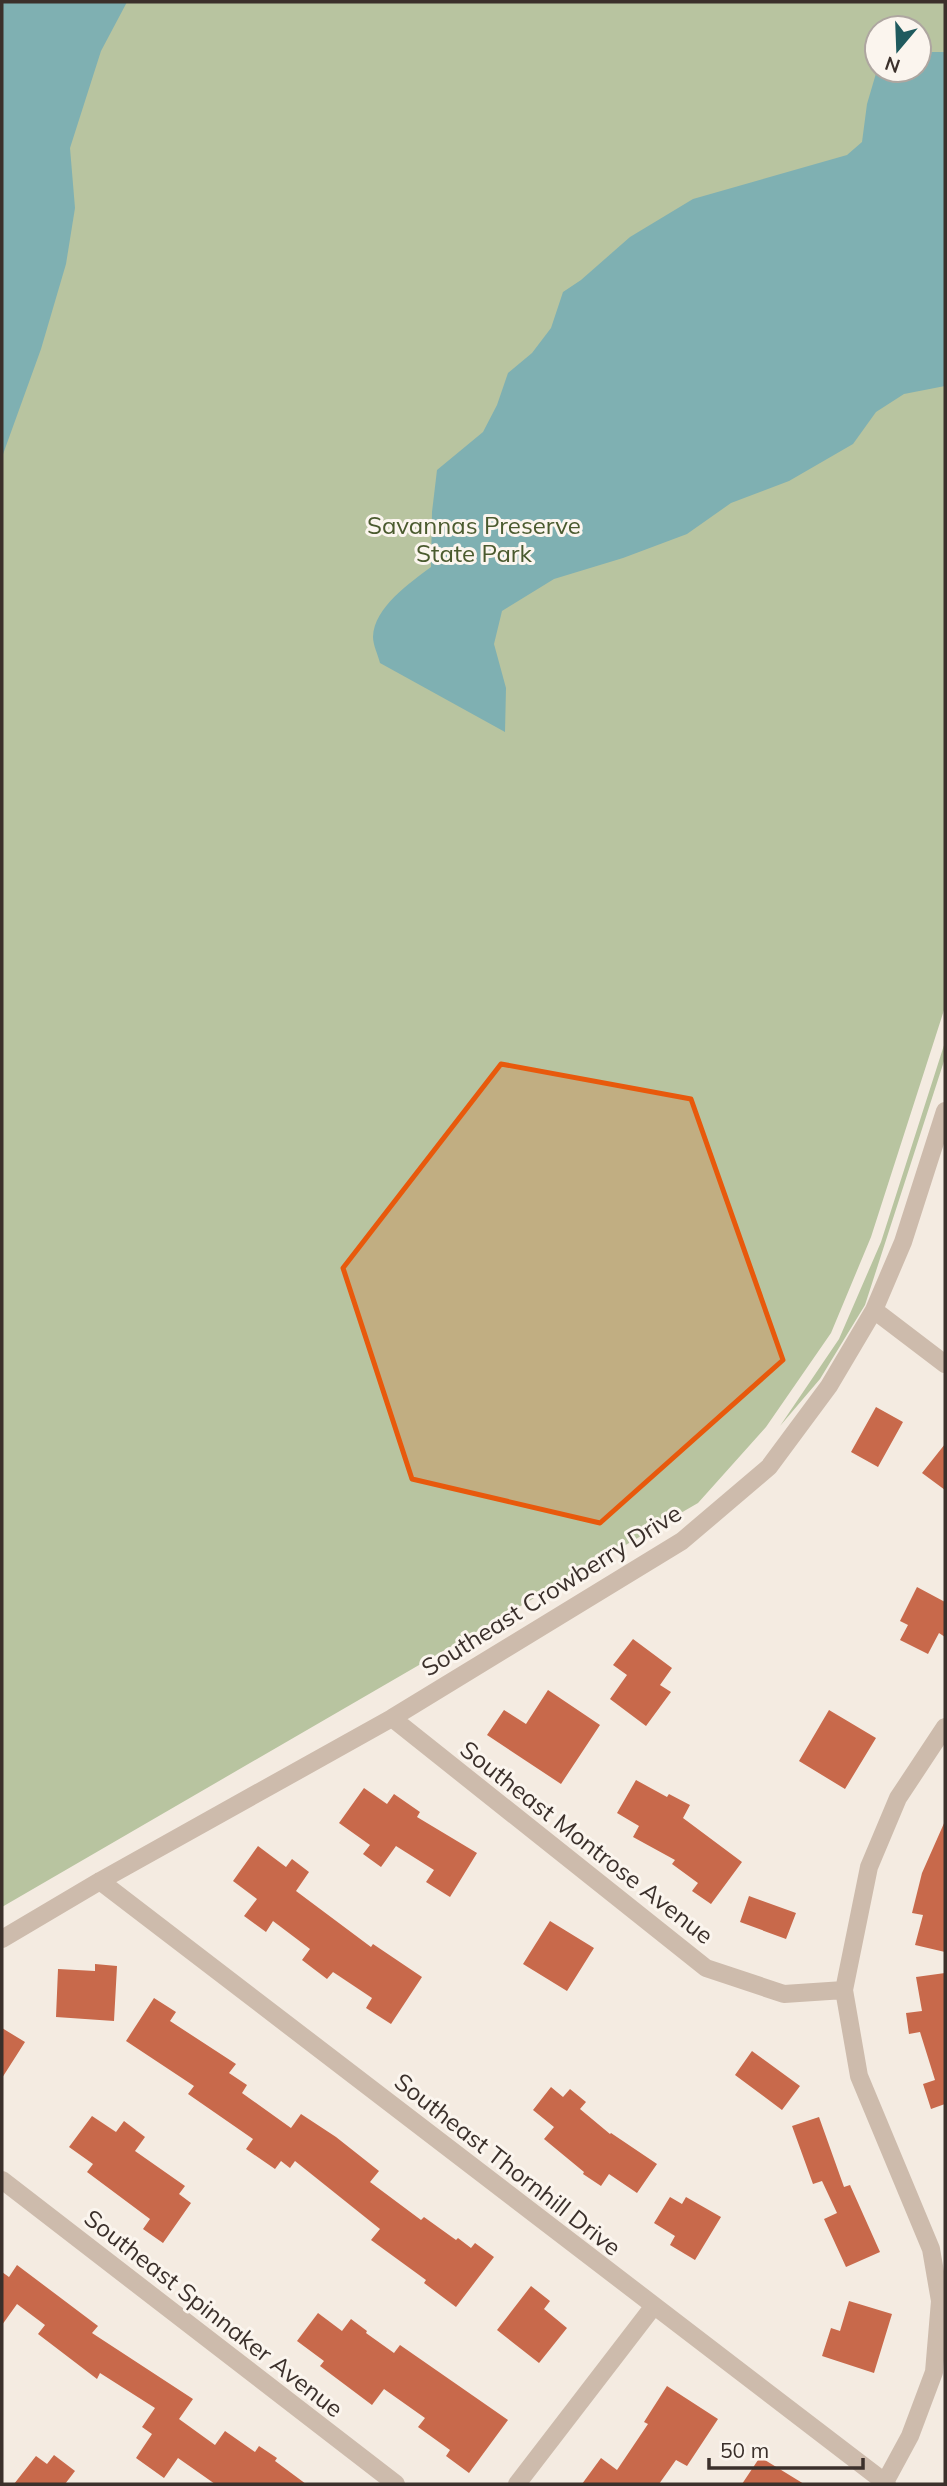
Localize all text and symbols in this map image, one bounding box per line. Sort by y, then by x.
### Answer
north arrow [863,14,933,84]
text: N [882,51,903,79]
park label: Savannas Preserve State Park [367,510,581,568]
street label: Southeast Crowberry Drive [415,1498,687,1682]
street label: Southeast Montrose Avenue [455,1734,719,1950]
street label: Southeast Thornhill Drive [389,2066,627,2262]
street label: Southeast Spinnaker Avenue [79,2203,349,2423]
scale bar [709,2426,863,2470]
text: 50 m [720,2437,769,2463]

